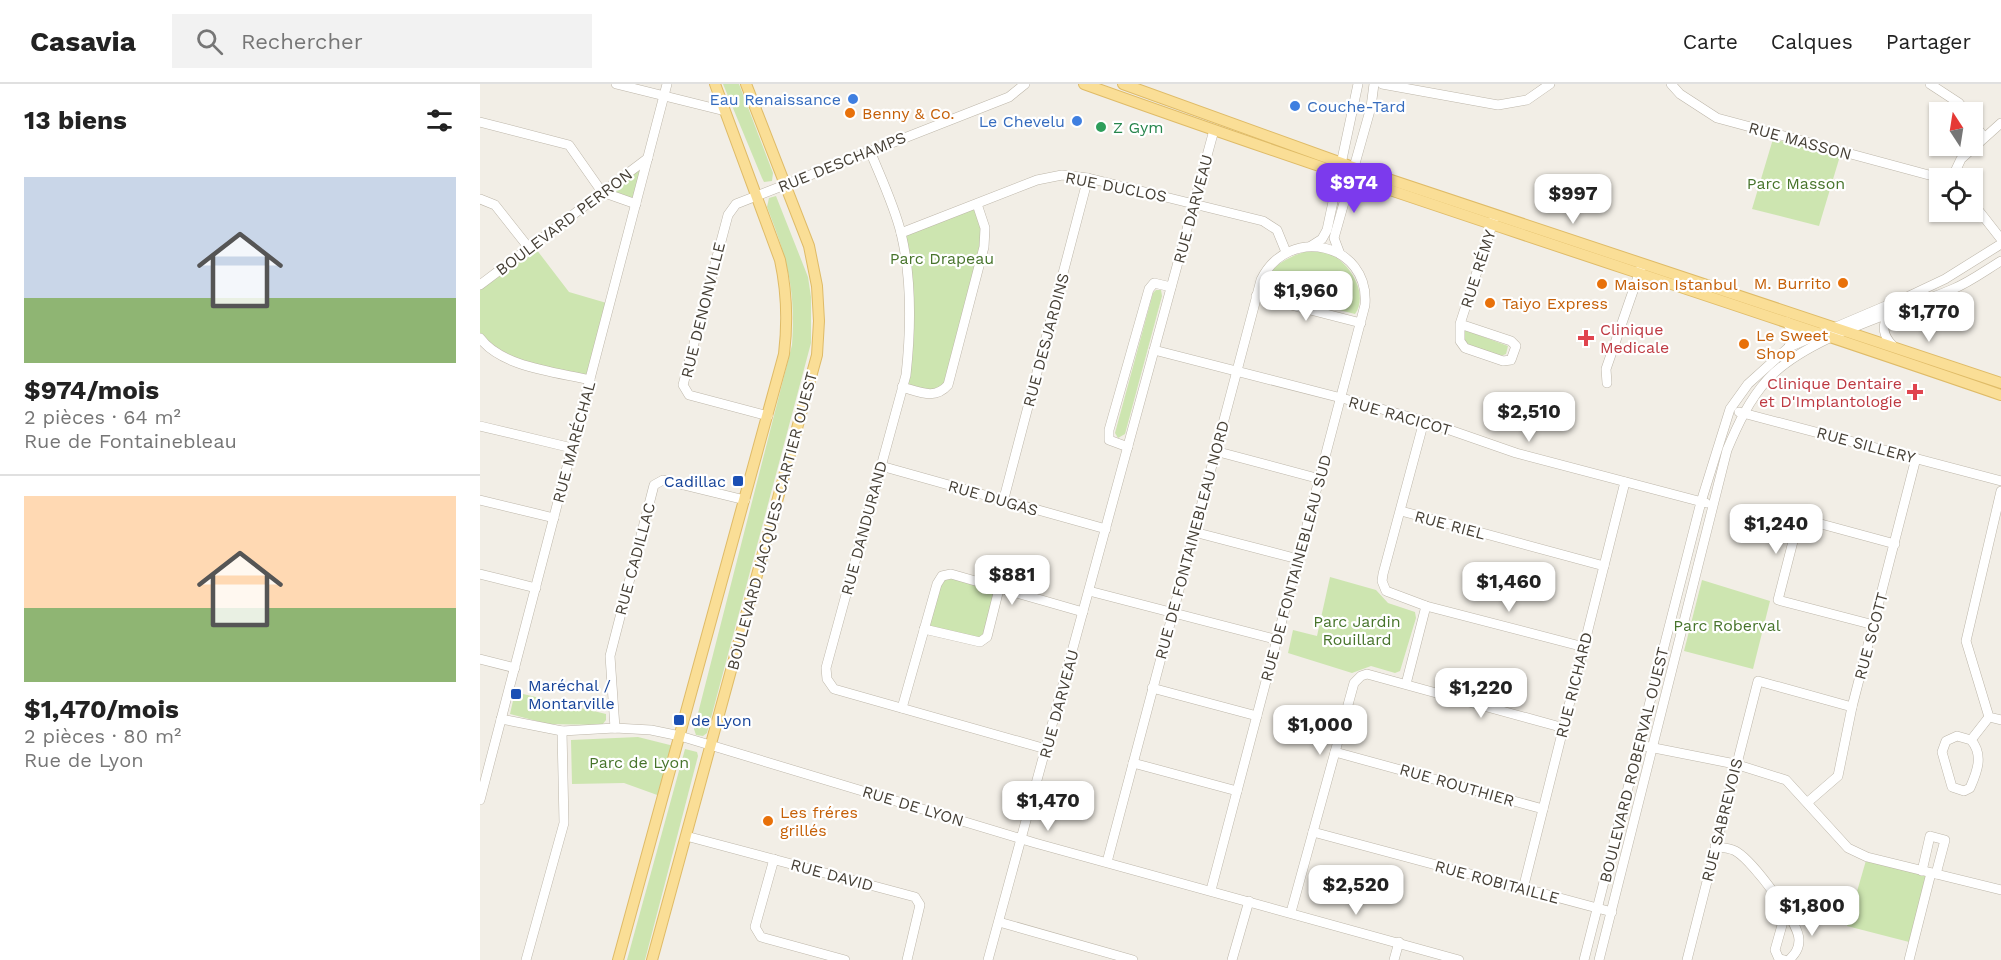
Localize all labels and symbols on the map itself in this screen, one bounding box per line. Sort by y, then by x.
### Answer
place label: Eau Renaissance [710,90,841,109]
marker: Eau Renaissance [846,92,860,106]
place label: Couche-Tard [1307,97,1406,116]
marker: Couche-Tard [1288,99,1302,113]
north arrow [1929,102,1983,156]
place label: Benny & Co. [862,104,955,123]
marker: Benny & Co. [843,106,857,120]
place label: Le Chevelu [979,112,1065,131]
marker: Le Chevelu [1070,114,1084,128]
place label: Z Gym [1113,118,1164,137]
street label: RUE MASSON [1746,118,1854,164]
marker: Z Gym [1094,120,1108,134]
street label: RUE DESCHAMPS [775,128,909,196]
street label: RUE DARVEAU [1169,152,1217,266]
pin: $974 [1318,163,1390,214]
street label: BOULEVARD PERRON [492,164,636,280]
street label: RUE DUCLOS [1064,168,1168,206]
pin: $997 [1537,174,1609,225]
park label: Parc Masson [1747,174,1845,193]
street label: RUE RÉMY [1456,227,1500,311]
street label: RUE DENONVILLE [677,240,729,380]
park label: Parc Drapeau [890,249,994,268]
street label: RUE DESJARDINS [1019,271,1073,409]
pin: $1,960 [1257,271,1355,322]
place label: M. Burrito [1754,274,1831,293]
place label: Maison Istanbul [1614,275,1738,294]
marker: M. Burrito [1836,276,1850,290]
marker: Maison Istanbul [1595,277,1609,291]
pin: $1,770 [1880,292,1978,343]
place label: Taiyo Express [1502,294,1608,313]
marker: Taiyo Express [1483,296,1497,310]
place label: Clinique Medicale [1600,320,1669,357]
place label: Le Sweet Shop [1756,326,1829,363]
marker: Clinique Medicale [1577,329,1595,347]
marker: Le Sweet Shop [1737,337,1751,351]
street label: BOULEVARD JACQUES-CARTIER OUEST [723,369,821,672]
place label: Clinique Dentaire et D'Implantologie [1759,374,1902,411]
street label: RUE MARÉCHAL [549,379,600,505]
marker: Clinique Dentaire et D'Implantologie [1906,383,1924,401]
street label: RUE RACICOT [1346,392,1454,440]
pin: $2,510 [1480,392,1578,443]
street label: RUE DE FONTAINEBLEAU NORD [1151,418,1233,662]
street label: RUE SILLERY [1815,423,1917,467]
street label: RUE DE FONTAINEBLEAU SUD [1257,453,1335,683]
street label: RUE DANDURAND [837,459,891,597]
place label: Cadillac [664,472,726,491]
marker: Cadillac [731,474,745,488]
street label: RUE DUGAS [946,476,1040,520]
street label: RUE CADILLAC [611,501,659,617]
pin: $1,240 [1727,504,1825,555]
street label: RUE RIEL [1412,506,1488,544]
pin: $881 [976,555,1048,606]
pin: $1,460 [1460,562,1558,613]
street label: RUE SCOTT [1850,590,1892,682]
park label: Parc Jardin Rouillard [1313,612,1401,649]
park label: Parc Roberval [1673,616,1781,635]
street label: RUE RICHARD [1552,630,1596,740]
street label: BOULEVARD ROBERVAL OUEST [1595,645,1673,885]
street label: RUE DARVEAU [1035,647,1083,761]
pin: $1,220 [1432,668,1530,719]
place label: Maréchal / Montarville [528,676,615,713]
marker: Maréchal / Montarville [509,687,523,701]
pin: $1,000 [1271,705,1369,756]
place label: de Lyon [691,711,752,730]
marker: de Lyon [672,713,686,727]
park label: Parc de Lyon [589,753,689,772]
street label: RUE SABREVOIS [1697,756,1747,884]
street label: RUE ROUTHIER [1397,760,1517,810]
pin: $1,470 [999,781,1097,832]
street label: RUE DE LYON [860,782,966,830]
place label: Les fréres grillés [780,803,858,840]
marker: Les fréres grillés [761,814,775,828]
street label: RUE DAVID [788,855,876,895]
street label: RUE ROBITAILLE [1433,856,1561,908]
pin: $2,520 [1307,865,1405,916]
pin: $1,800 [1763,886,1861,937]

